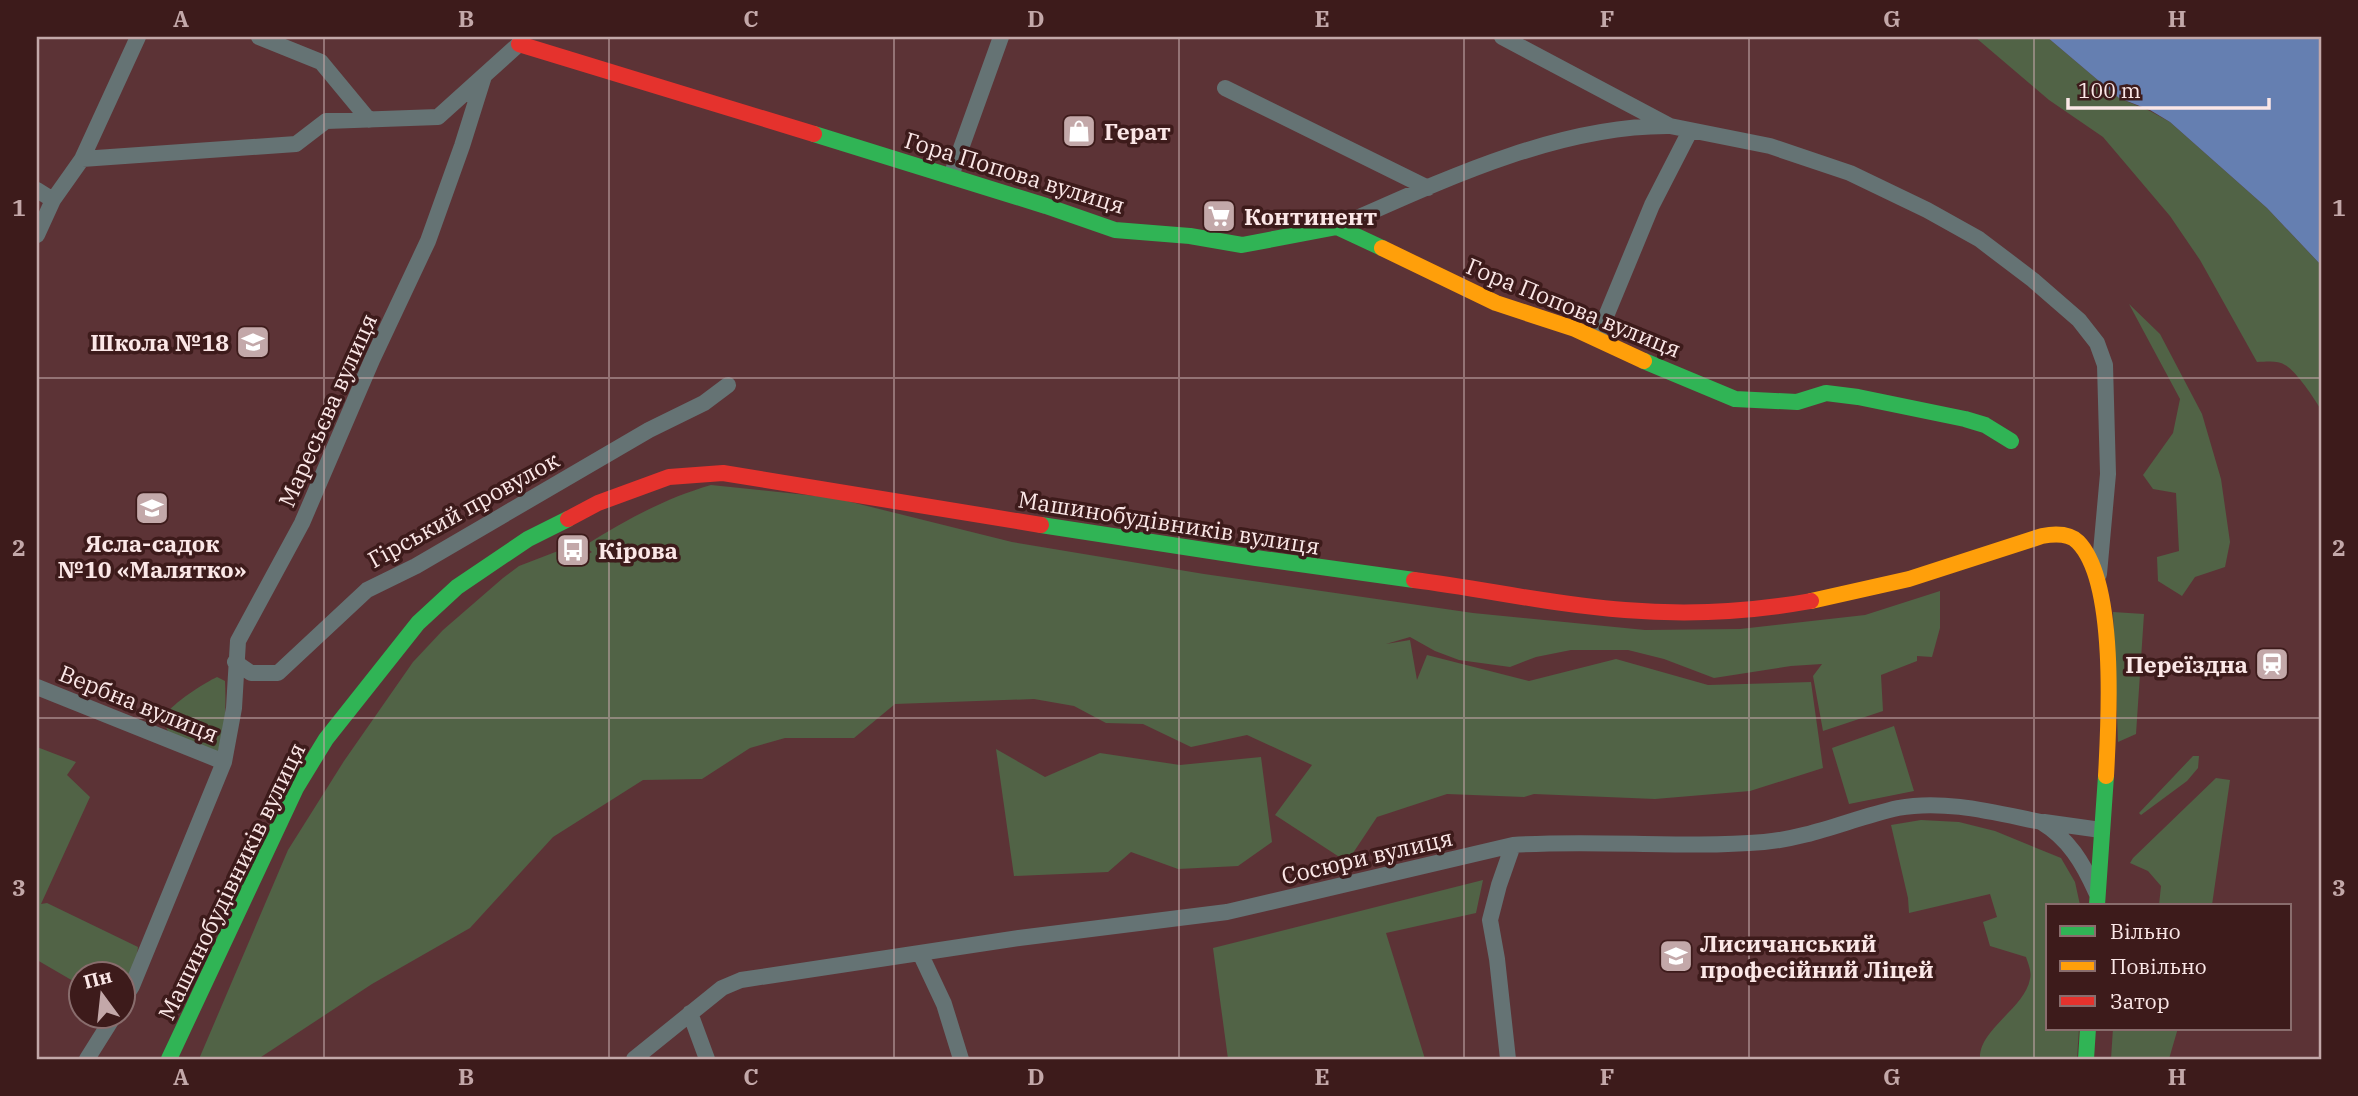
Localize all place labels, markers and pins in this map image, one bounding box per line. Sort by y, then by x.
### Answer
shop icon: Герат [1060,112,1098,150]
place label: Герат [1104,116,1171,146]
supermarket icon: Континент [1200,197,1238,235]
place label: Континент [1244,201,1377,231]
school or university icon: Школа №18 [234,323,272,361]
place label: Школа №18 [90,327,229,357]
school or university icon: Ясла-садок №10 «Малятко» [133,489,171,527]
place label: Ясла-садок №10 «Малятко» [58,528,246,584]
bus stop icon: Кірова [554,531,592,569]
place label: Кірова [598,535,678,565]
station icon: Переїздна [2253,645,2291,683]
place label: Переїздна [2125,649,2248,679]
place label: Лисичанський професійний Ліцей [1700,928,1934,984]
school or university icon: Лисичанський професійний Ліцей [1657,937,1695,975]

